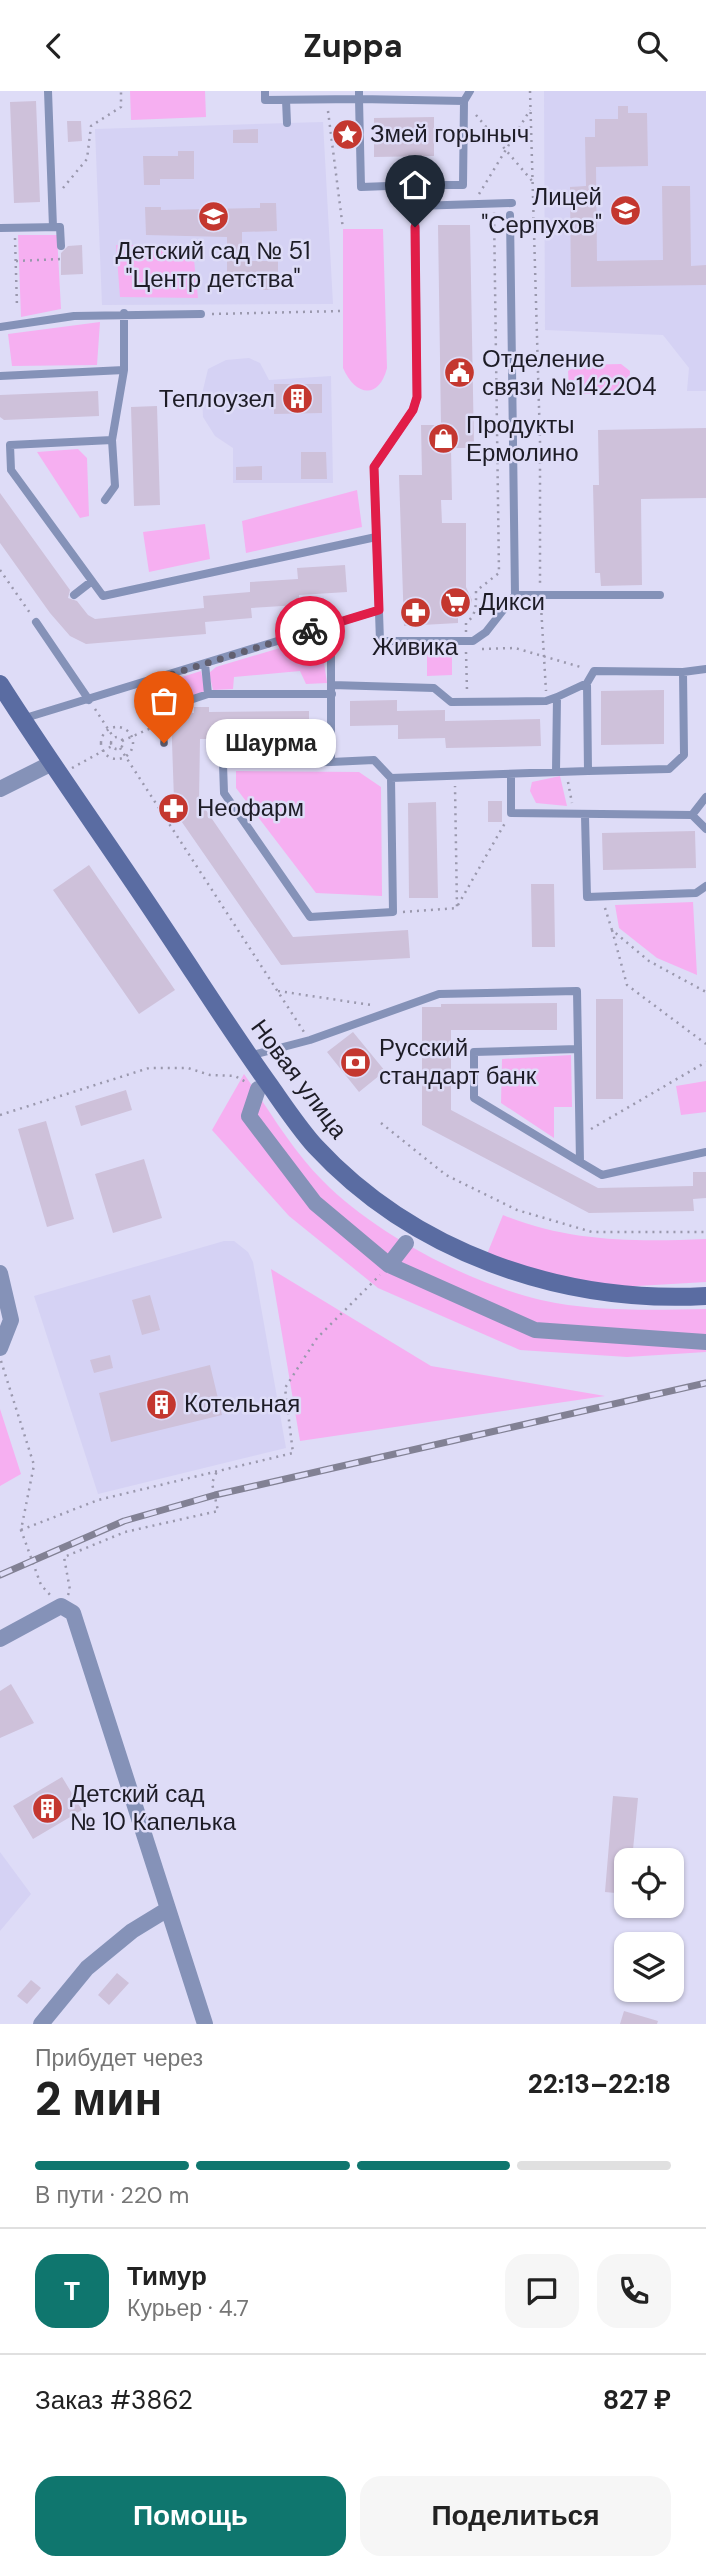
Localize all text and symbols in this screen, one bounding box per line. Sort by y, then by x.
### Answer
text: Zuppa [303,25,403,67]
icon: back [35,27,73,65]
icon: search [633,27,671,65]
place icon: Змей горыныч [330,117,364,151]
place label: Змей горыныч [370,118,529,149]
pin [385,155,445,227]
icon: home [396,166,434,204]
place label: Лицей "Серпухов" [481,181,602,240]
school or university icon: Лицей "Серпухов" [608,194,642,228]
school or university icon: Детский сад № 51 "Центр детства" [196,200,230,234]
place label: Детский сад № 51 "Центр детства" [115,235,311,294]
place label: Отделение связи №142204 [482,343,656,402]
public building icon: Отделение связи №142204 [442,356,476,390]
building icon: Теплоузел [281,382,315,416]
place label: Теплоузел [159,383,275,414]
place label: Продукты Ермолино [466,409,579,468]
shop icon: Продукты Ермолино [426,422,460,456]
supermarket icon: Дикси [439,585,473,619]
place label: Дикси [479,586,545,617]
courier [275,596,345,666]
pharmacy icon: Живика [398,596,432,630]
icon: bike [291,612,329,650]
place label: Живика [372,631,459,662]
pin [134,671,194,743]
icon: bag [145,682,183,720]
callout: Шаурма [206,719,336,767]
text: Шаурма [225,728,317,758]
pharmacy icon: Неофарм [157,791,191,825]
place label: Неофарм [197,792,304,823]
street label: Новая улица [244,1013,355,1145]
place label: Русский стандарт банк [379,1032,537,1091]
bank icon: Русский стандарт банк [339,1045,373,1079]
building icon: Котельная [144,1387,178,1421]
place label: Котельная [184,1388,300,1419]
place label: Детский сад № 10 Капелька [70,1778,237,1837]
building icon: Детский сад № 10 Капелька [30,1791,64,1825]
map controls [614,1848,684,2002]
button: locate [614,1848,684,1918]
button: layers [614,1932,684,2002]
text: Прибудет через [35,2043,203,2073]
text: 22:13–22:18 [528,2067,671,2101]
text: 2 мин [35,2069,162,2129]
text: В пути · 220 m [35,2180,189,2210]
button: chat [505,2254,579,2328]
button: phone [597,2254,671,2328]
text: Тимур [127,2259,207,2293]
text: Т [64,2274,80,2308]
text: Курьер · 4.7 [127,2293,249,2323]
text: Заказ #3862 [35,2383,193,2417]
text: 827 ₽ [603,2383,671,2417]
button: Помощь [35,2476,346,2556]
button: Поделиться [360,2476,671,2556]

